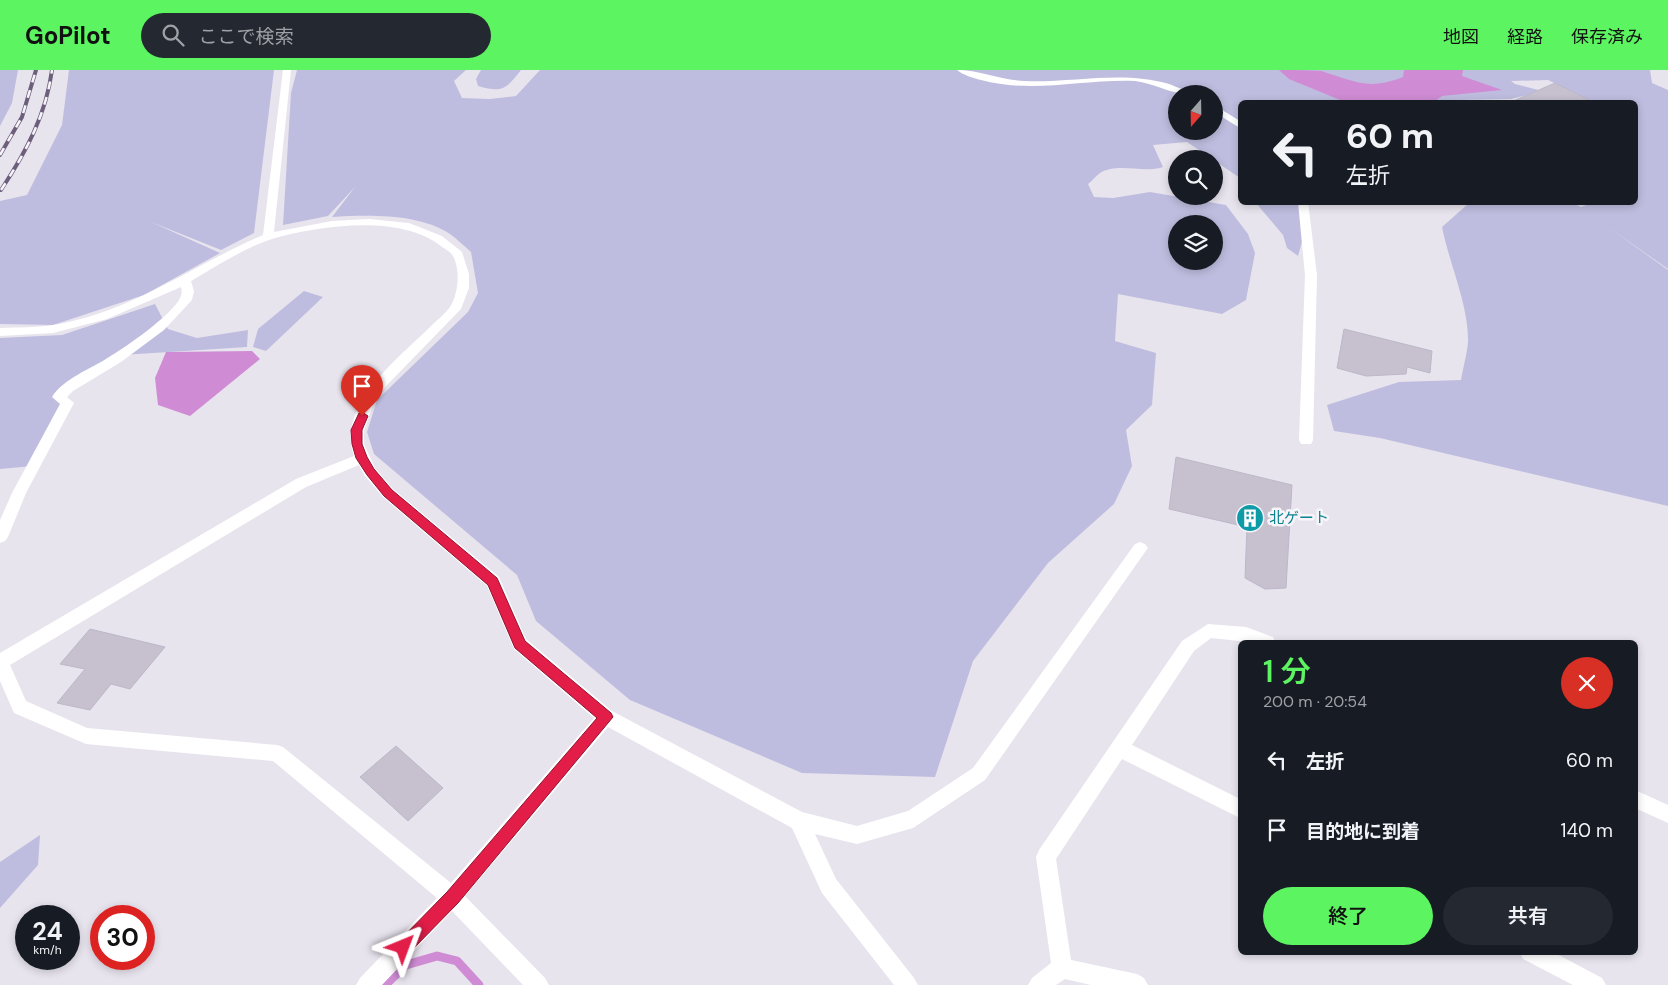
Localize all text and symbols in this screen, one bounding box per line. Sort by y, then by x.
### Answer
search box [141,13,491,58]
text: GoPilot [25,20,111,51]
icon: search [159,21,187,49]
text: ここで検索 [199,24,294,49]
text: 地図 [1443,25,1479,49]
text: 経路 [1507,25,1543,49]
text: 保存済み [1571,25,1643,49]
north arrow [1168,85,1222,140]
map controls [1168,85,1223,270]
text: 60 m [1346,113,1434,159]
icon: left [1263,120,1328,185]
button: search [1168,150,1223,205]
text: 左折 [1346,161,1390,190]
button: layers [1168,215,1223,270]
pin [341,365,383,416]
icon: arrive [348,372,376,400]
building icon: 北ゲート [1235,503,1265,533]
place label: 北ゲート [1269,508,1329,528]
text: 1 分 [1263,652,1311,691]
button: close [1561,657,1613,709]
text: 200 m · 20:54 [1263,691,1367,712]
icon: left [1263,746,1291,774]
text: 60 m [1566,748,1613,773]
text: 左折 [1306,749,1344,774]
icon: arrive [1263,816,1291,844]
text: 140 m [1561,818,1613,843]
text: 目的地に到着 [1306,819,1420,844]
button: 終了 [1263,887,1433,945]
button: 共有 [1443,887,1613,945]
speed limit sign: 30 [90,905,155,970]
text: 24 [32,915,63,948]
position arrow [376,920,428,972]
text: km/h [33,942,62,958]

